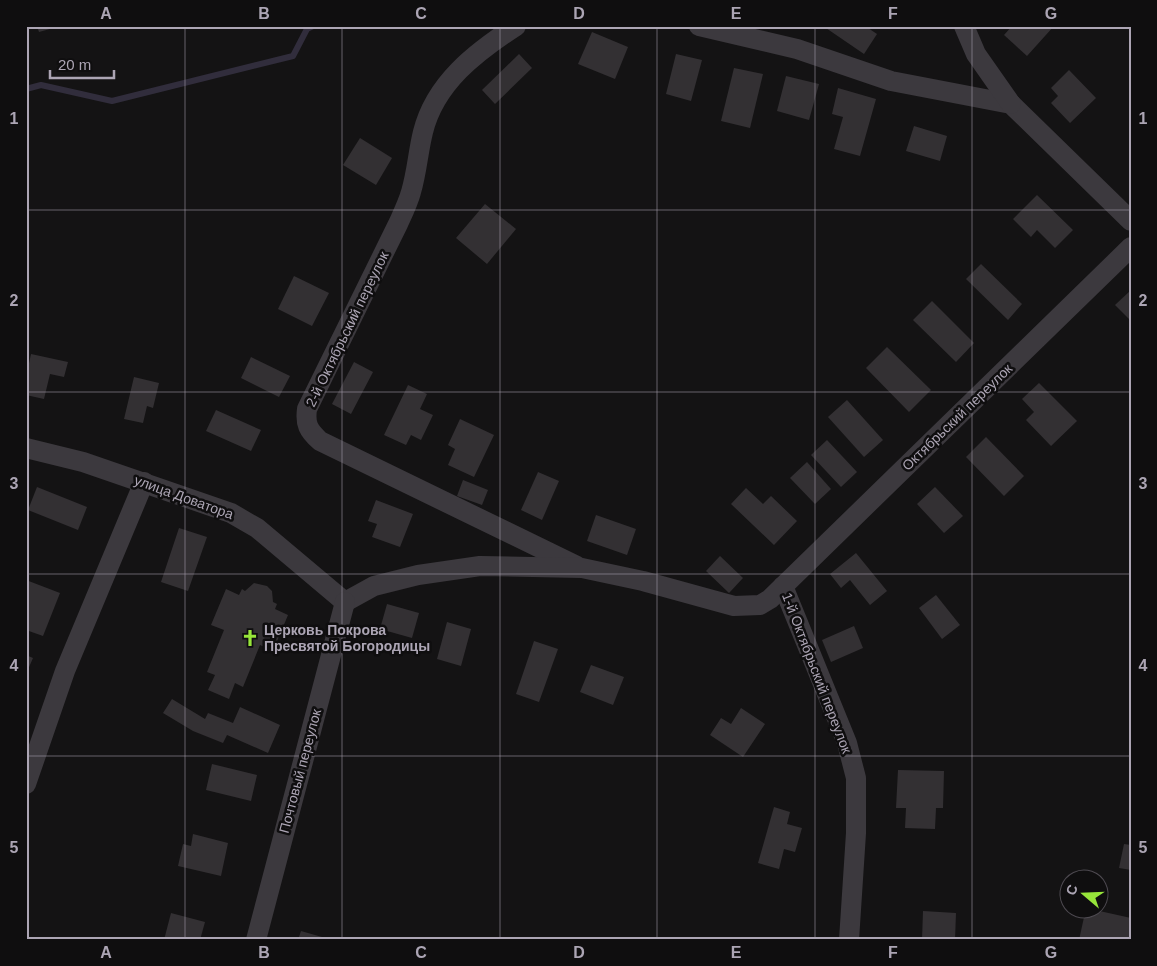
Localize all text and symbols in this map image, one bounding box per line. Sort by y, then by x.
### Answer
text: A [100,5,112,22]
text: B [258,5,270,22]
text: C [415,5,427,22]
text: D [573,5,585,22]
text: E [731,5,742,22]
text: F [888,5,898,22]
text: G [1045,5,1057,22]
scale bar [50,48,114,80]
text: 20 m [58,56,91,73]
text: 1 [10,110,19,127]
text: 1 [1139,110,1148,127]
street label: 2-й Октябрьский переулок [302,248,392,409]
text: 2 [10,292,19,309]
text: 2 [1139,292,1148,309]
street label: Октябрьский переулок [899,360,1016,474]
street label: улица Доватора [132,472,236,522]
text: 3 [10,475,19,492]
text: 3 [1139,475,1148,492]
street label: 1-й Октябрьский переулок [779,590,855,756]
place label: Церковь Покрова Пресвятой Богородицы [264,622,430,654]
church icon: Церковь Покрова Пресвятой Богородицы [240,628,260,648]
text: 4 [10,657,19,674]
text: 4 [1139,657,1148,674]
street label: Почтовый переулок [276,706,324,835]
text: 5 [10,839,19,856]
text: 5 [1139,839,1148,856]
north arrow [1060,868,1110,918]
text: С [1062,882,1081,897]
text: A [100,944,112,961]
text: B [258,944,270,961]
text: C [415,944,427,961]
text: D [573,944,585,961]
text: E [731,944,742,961]
text: F [888,944,898,961]
text: G [1045,944,1057,961]

